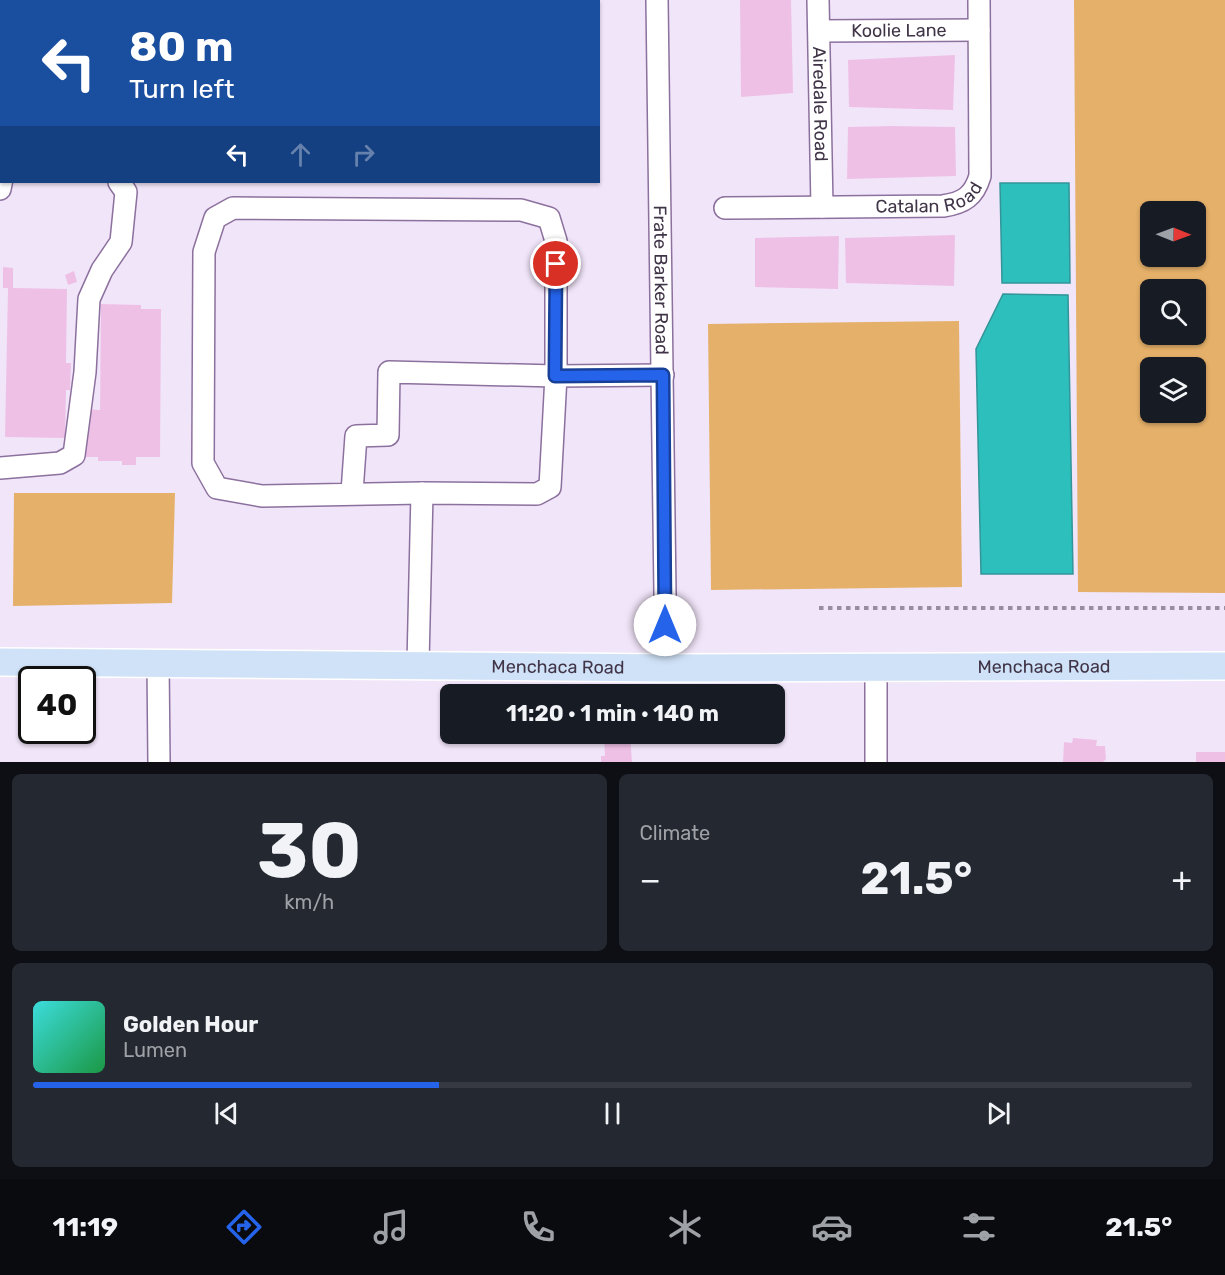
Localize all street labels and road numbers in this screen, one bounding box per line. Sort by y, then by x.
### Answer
street label: Koolie Lane [851,19,947,42]
street label: Airedale Road [808,46,832,162]
street label: Catalan Road [875,178,987,218]
street label: Frate Barker Road [649,205,673,355]
street label: Menchaca Road [491,655,625,679]
street label: Menchaca Road [977,655,1111,678]

